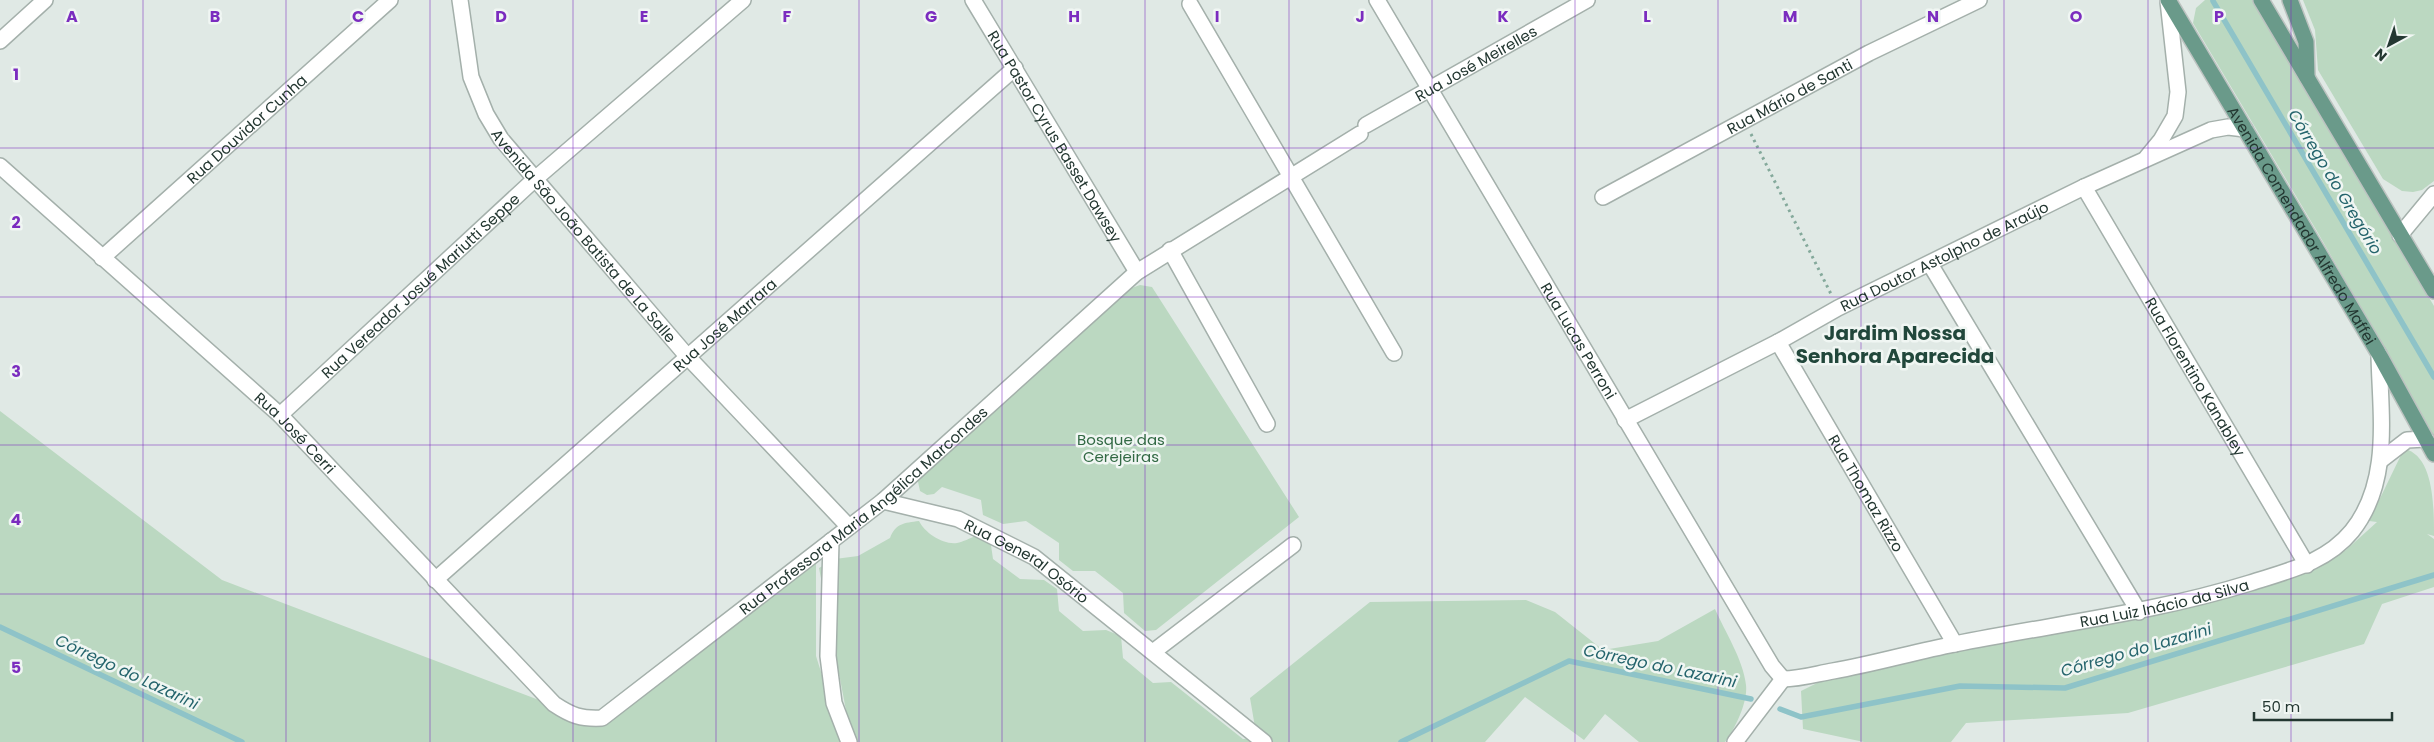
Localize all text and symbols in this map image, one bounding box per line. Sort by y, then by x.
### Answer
text: A [66,5,78,28]
text: B [210,5,220,28]
text: C [352,5,364,28]
text: D [495,5,507,28]
text: E [640,5,648,28]
text: F [783,5,792,28]
text: G [925,5,937,28]
text: H [1068,5,1080,28]
text: I [1215,5,1219,28]
text: J [1355,5,1365,28]
text: K [1497,5,1509,28]
text: L [1643,5,1651,28]
text: M [1783,5,1797,28]
text: N [1927,5,1939,28]
text: O [2070,5,2083,28]
text: P [2214,5,2224,28]
street label: Rua José Meirelles [1411,20,1541,106]
north arrow [2364,20,2414,70]
street label: Rua Pastor Cyrus Basset Dawsey [983,26,1127,246]
text: N [2370,44,2391,66]
street label: Rua Mário de Santi [1723,53,1856,139]
text: 1 [13,63,19,86]
street label: Rua Douvidor Cunha [182,69,311,188]
street label: Avenida Comendador Alfredo Maffei [2223,102,2381,348]
water label: Córrego do Gregório [2282,105,2388,259]
street label: Avenida São João Batista de La Salle [487,125,681,347]
street label: Rua Vereador Josué Mariutti Seppe [316,188,524,382]
street label: Rua Doutor Astolpho de Araújo [1836,196,2052,316]
text: 2 [11,211,21,234]
street label: Rua José Marrara [668,273,781,376]
street label: Rua Lucas Perroni [1536,278,1622,403]
street label: Rua Florentino Kanabley [2141,293,2251,460]
district label: Jardim Nossa Senhora Aparecida [1796,319,1994,370]
text: 3 [11,360,21,383]
street label: Rua José Cerri [250,387,341,478]
street label: Rua Professora Maria Angélica Marcondes [734,401,992,619]
park label: Bosque das Cerejeiras [1077,429,1165,467]
street label: Rua Thomaz Rizzo [1824,430,1909,556]
text: 4 [11,508,22,531]
street label: Rua General Osório [961,513,1094,608]
street label: Rua Luiz Inácio da Silva [2078,574,2251,632]
water label: Córrego do Lazarini [2058,617,2215,683]
water label: Córrego do Lazarini [51,629,204,716]
water label: Córrego do Lazarini [1581,639,1740,694]
text: 5 [11,656,21,679]
scale bar [2254,690,2392,722]
text: 50 m [2262,696,2300,717]

